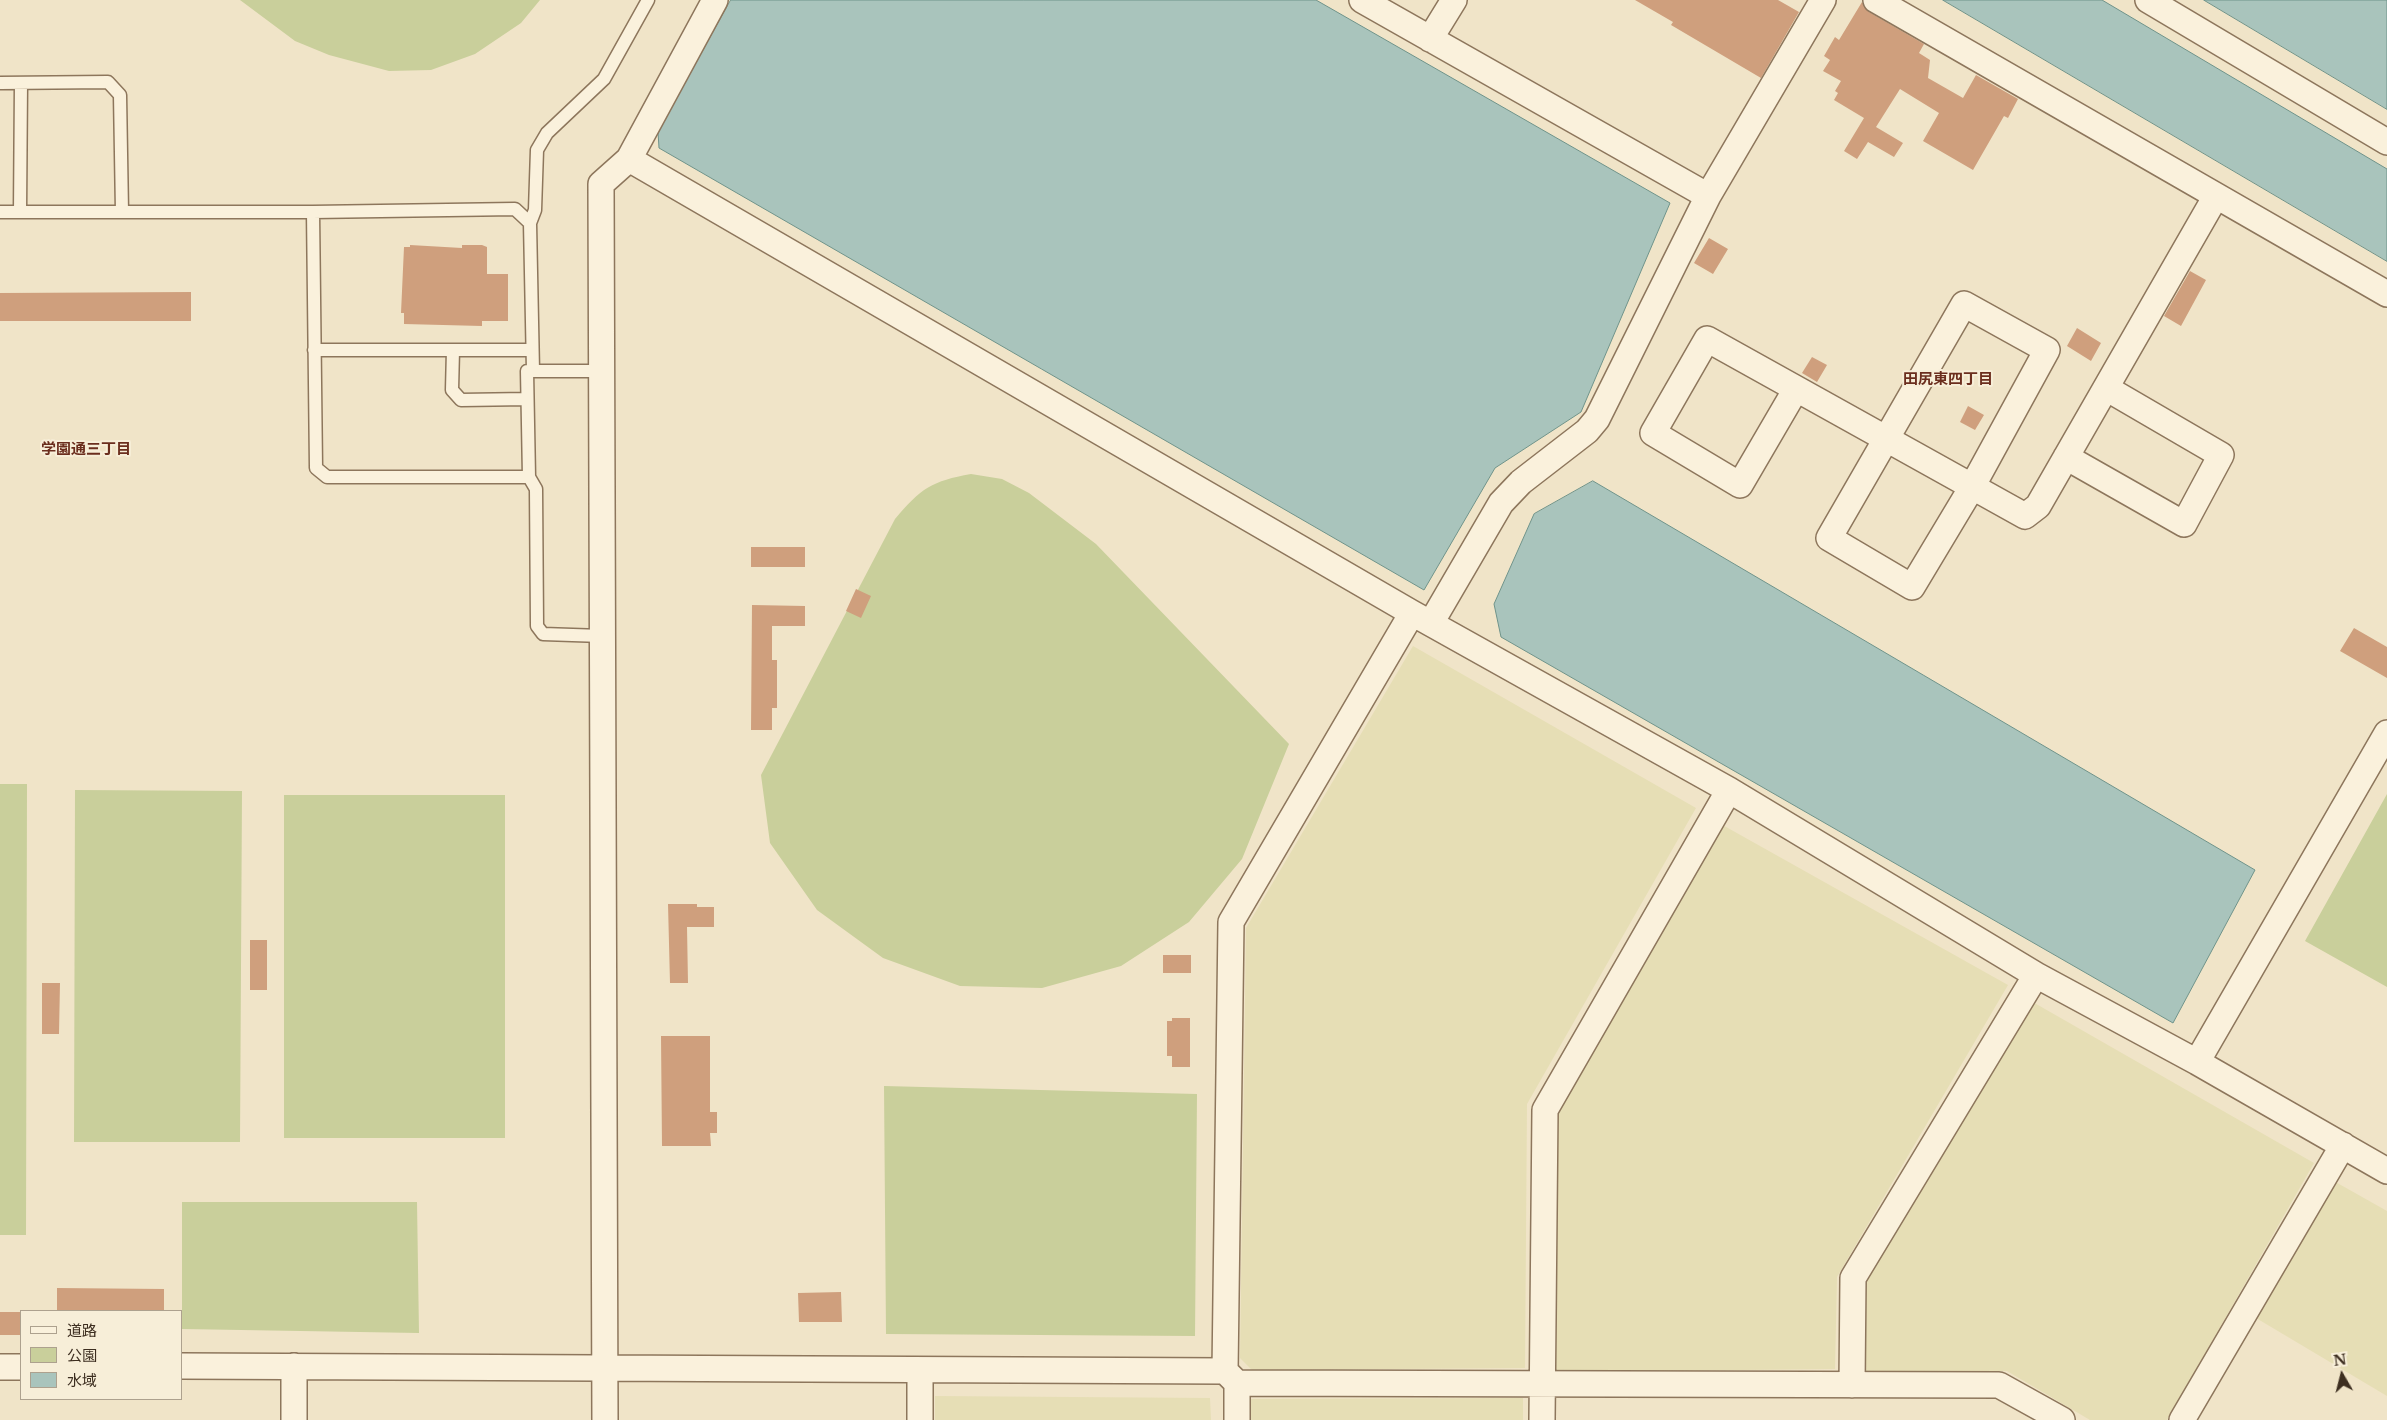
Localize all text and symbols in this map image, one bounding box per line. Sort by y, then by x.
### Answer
district label: 田尻東四丁目 [1903,371,1993,389]
district label: 学園通三丁目 [41,441,131,459]
legend [20,1310,182,1400]
text: 道路 [67,1321,97,1340]
text: 公園 [67,1346,97,1365]
north arrow [2317,1350,2367,1400]
text: N [2332,1350,2348,1370]
text: 水域 [67,1371,97,1390]

